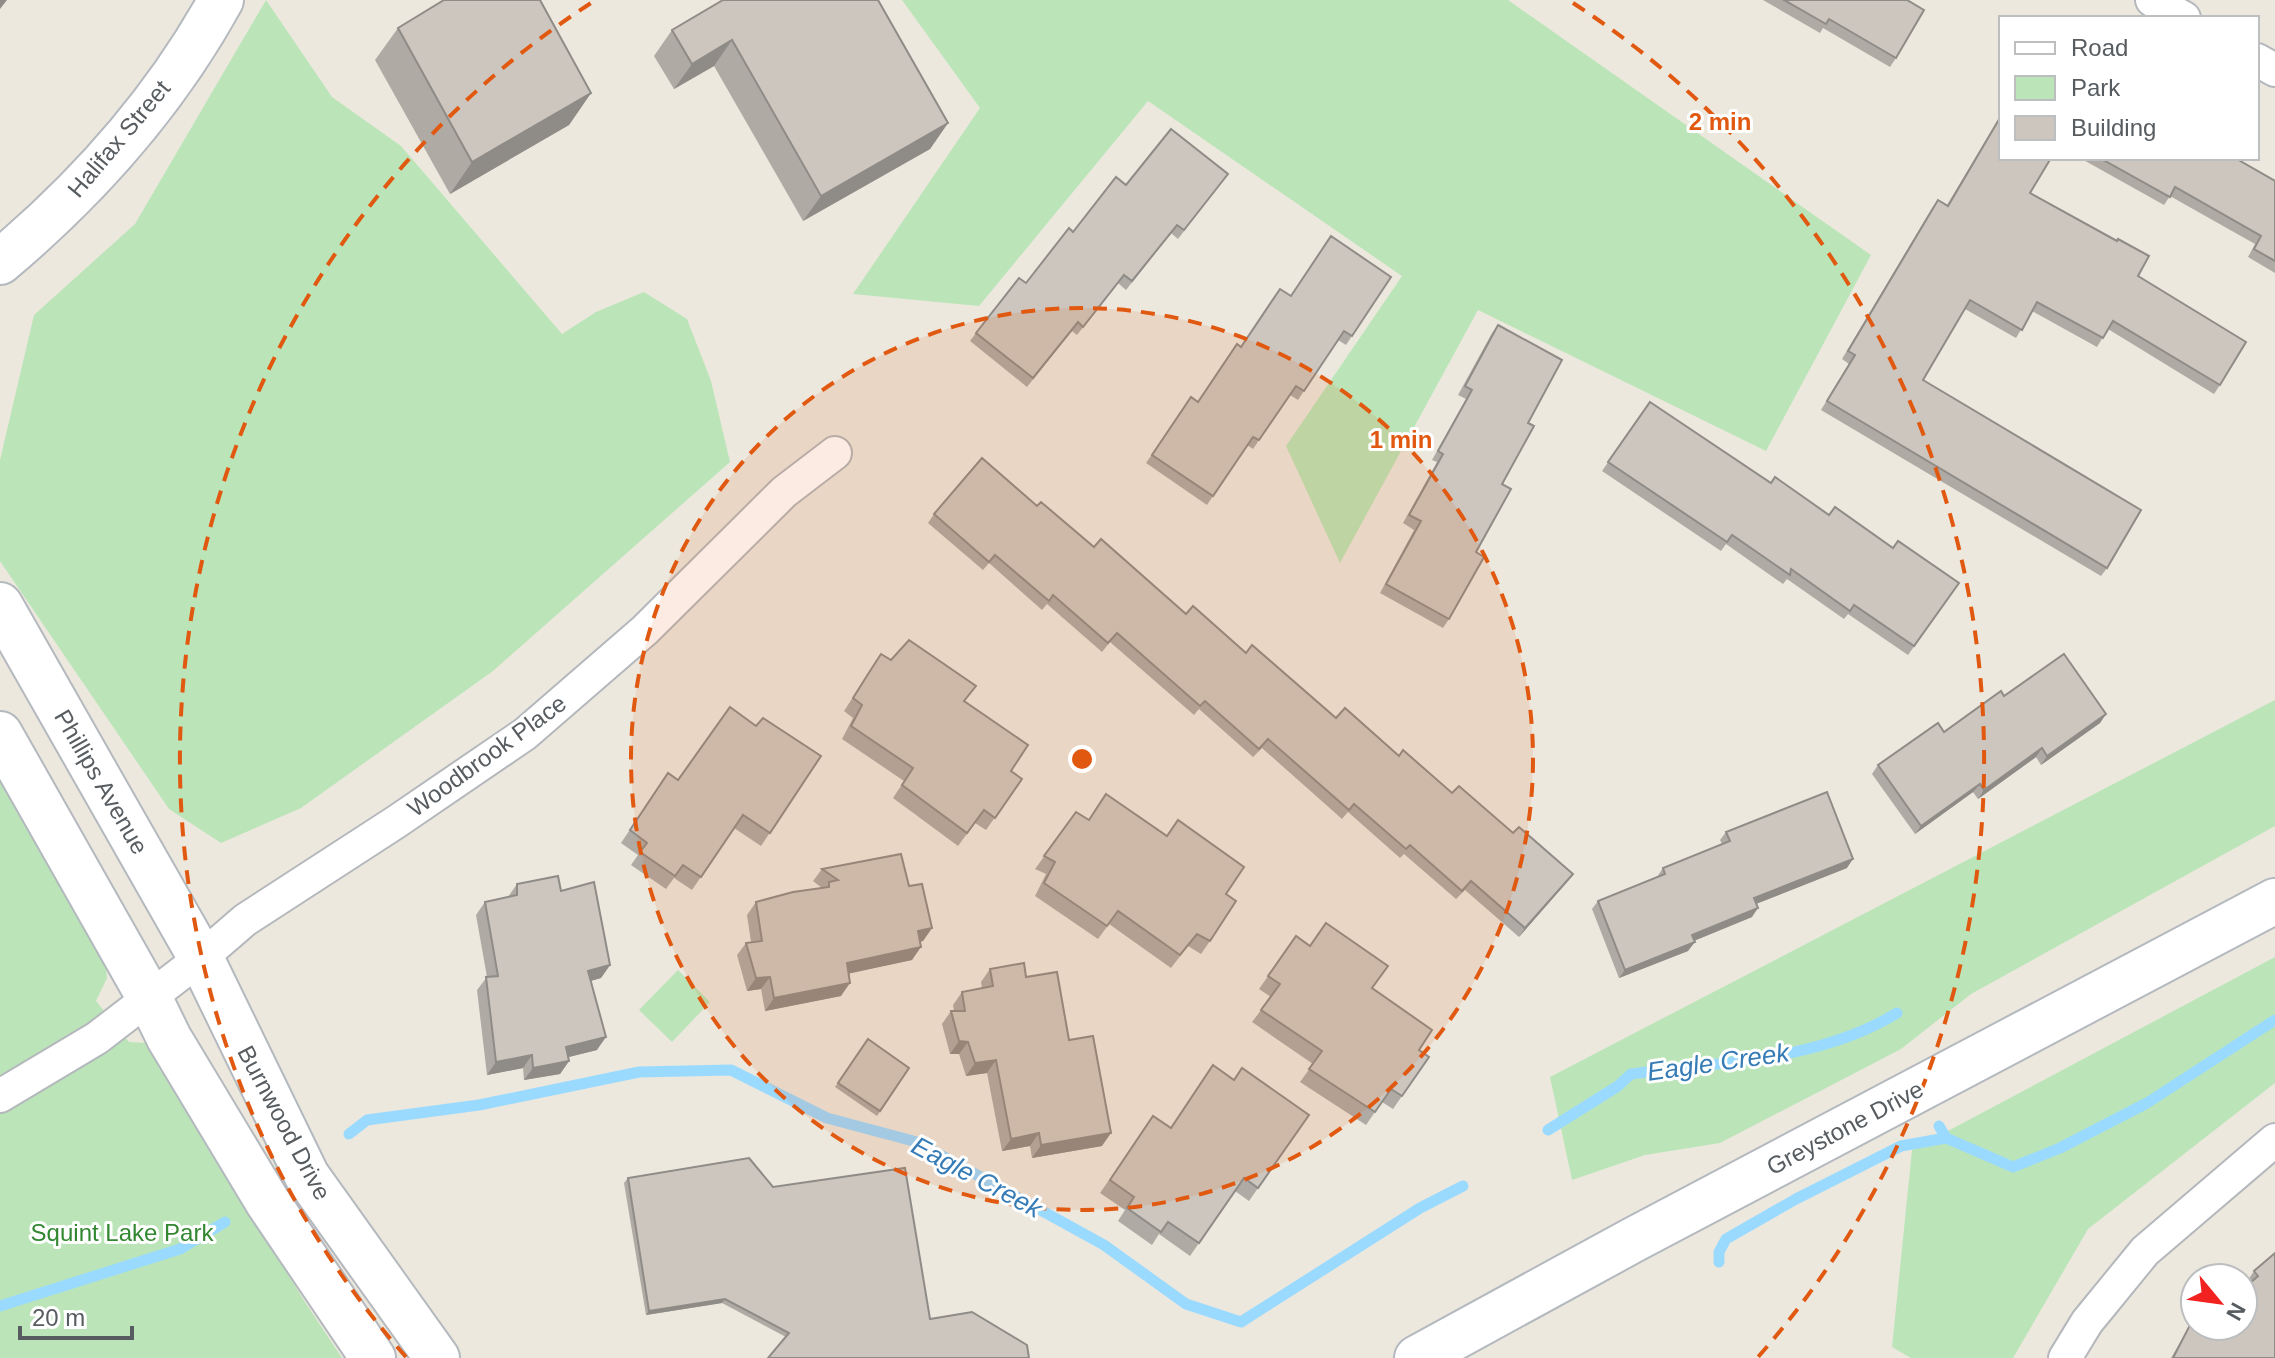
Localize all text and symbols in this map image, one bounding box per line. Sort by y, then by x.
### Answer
legend [1999,16,2259,160]
text: Road [2071,34,2128,61]
text: Park [2071,74,2121,101]
street label: Halifax Street [62,75,175,203]
text: 2 min [1689,108,1751,135]
text: Building [2071,114,2156,141]
text: 1 min [1370,426,1432,453]
street label: Woodbrook Place [402,689,571,822]
street label: Phillips Avenue [49,705,154,859]
centre of rings [1068,745,1096,773]
water label: Eagle Creek [1645,1037,1793,1087]
street label: Burnwood Drive [232,1041,336,1204]
street label: Greystone Drive [1762,1075,1928,1180]
water label: Eagle Creek [907,1130,1049,1225]
park label: Squint Lake Park [31,1219,214,1246]
north arrow [2179,1262,2259,1342]
scale bar [20,1290,132,1340]
text: N [2221,1298,2251,1324]
text: 20 m [32,1304,85,1331]

